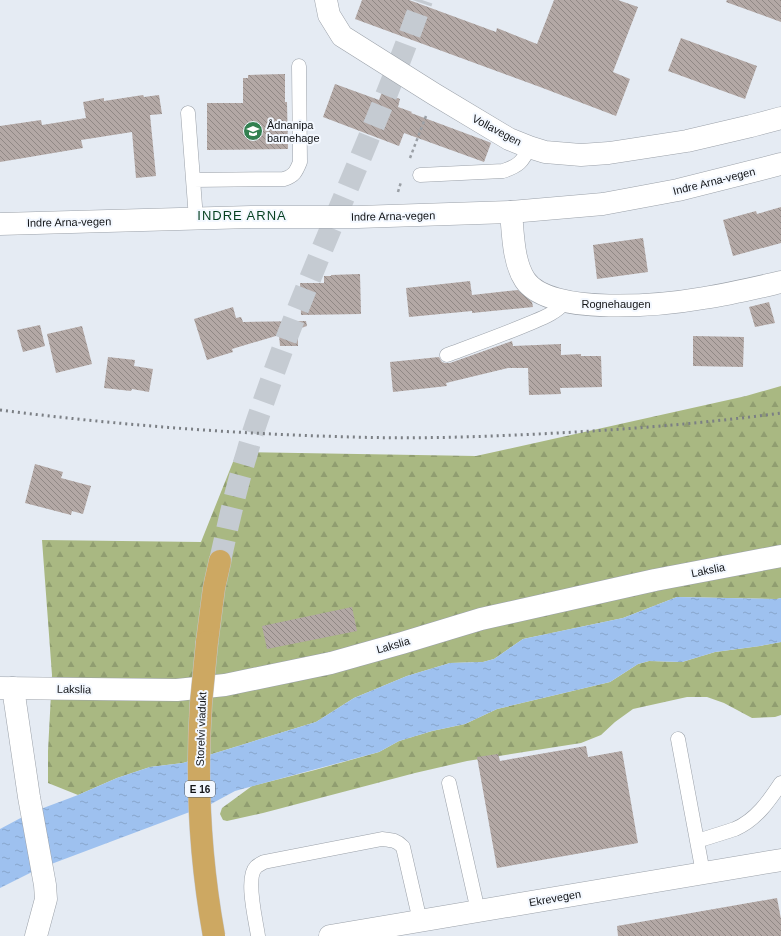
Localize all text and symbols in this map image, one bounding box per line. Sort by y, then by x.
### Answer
street label: Vollavegen [470,112,524,148]
place label: Ådnanipa barnehage [267,119,320,144]
school or university icon: Ådnanipa barnehage [242,120,264,142]
street label: Indre Arna-vegen [672,165,756,197]
district label: INDRE ARNA [197,208,287,223]
street label: Indre Arna-vegen [351,209,435,223]
street label: Indre Arna-vegen [27,215,111,229]
street label: Rognehaugen [581,298,651,310]
street label: Lakslia [690,561,727,579]
street label: Lakslia [375,634,412,655]
street label: Lakslia [57,683,92,695]
street label: Storelvi viadukt [194,692,208,766]
road number: E 16 [185,781,215,797]
street label: Ekrevegen [528,888,582,908]

